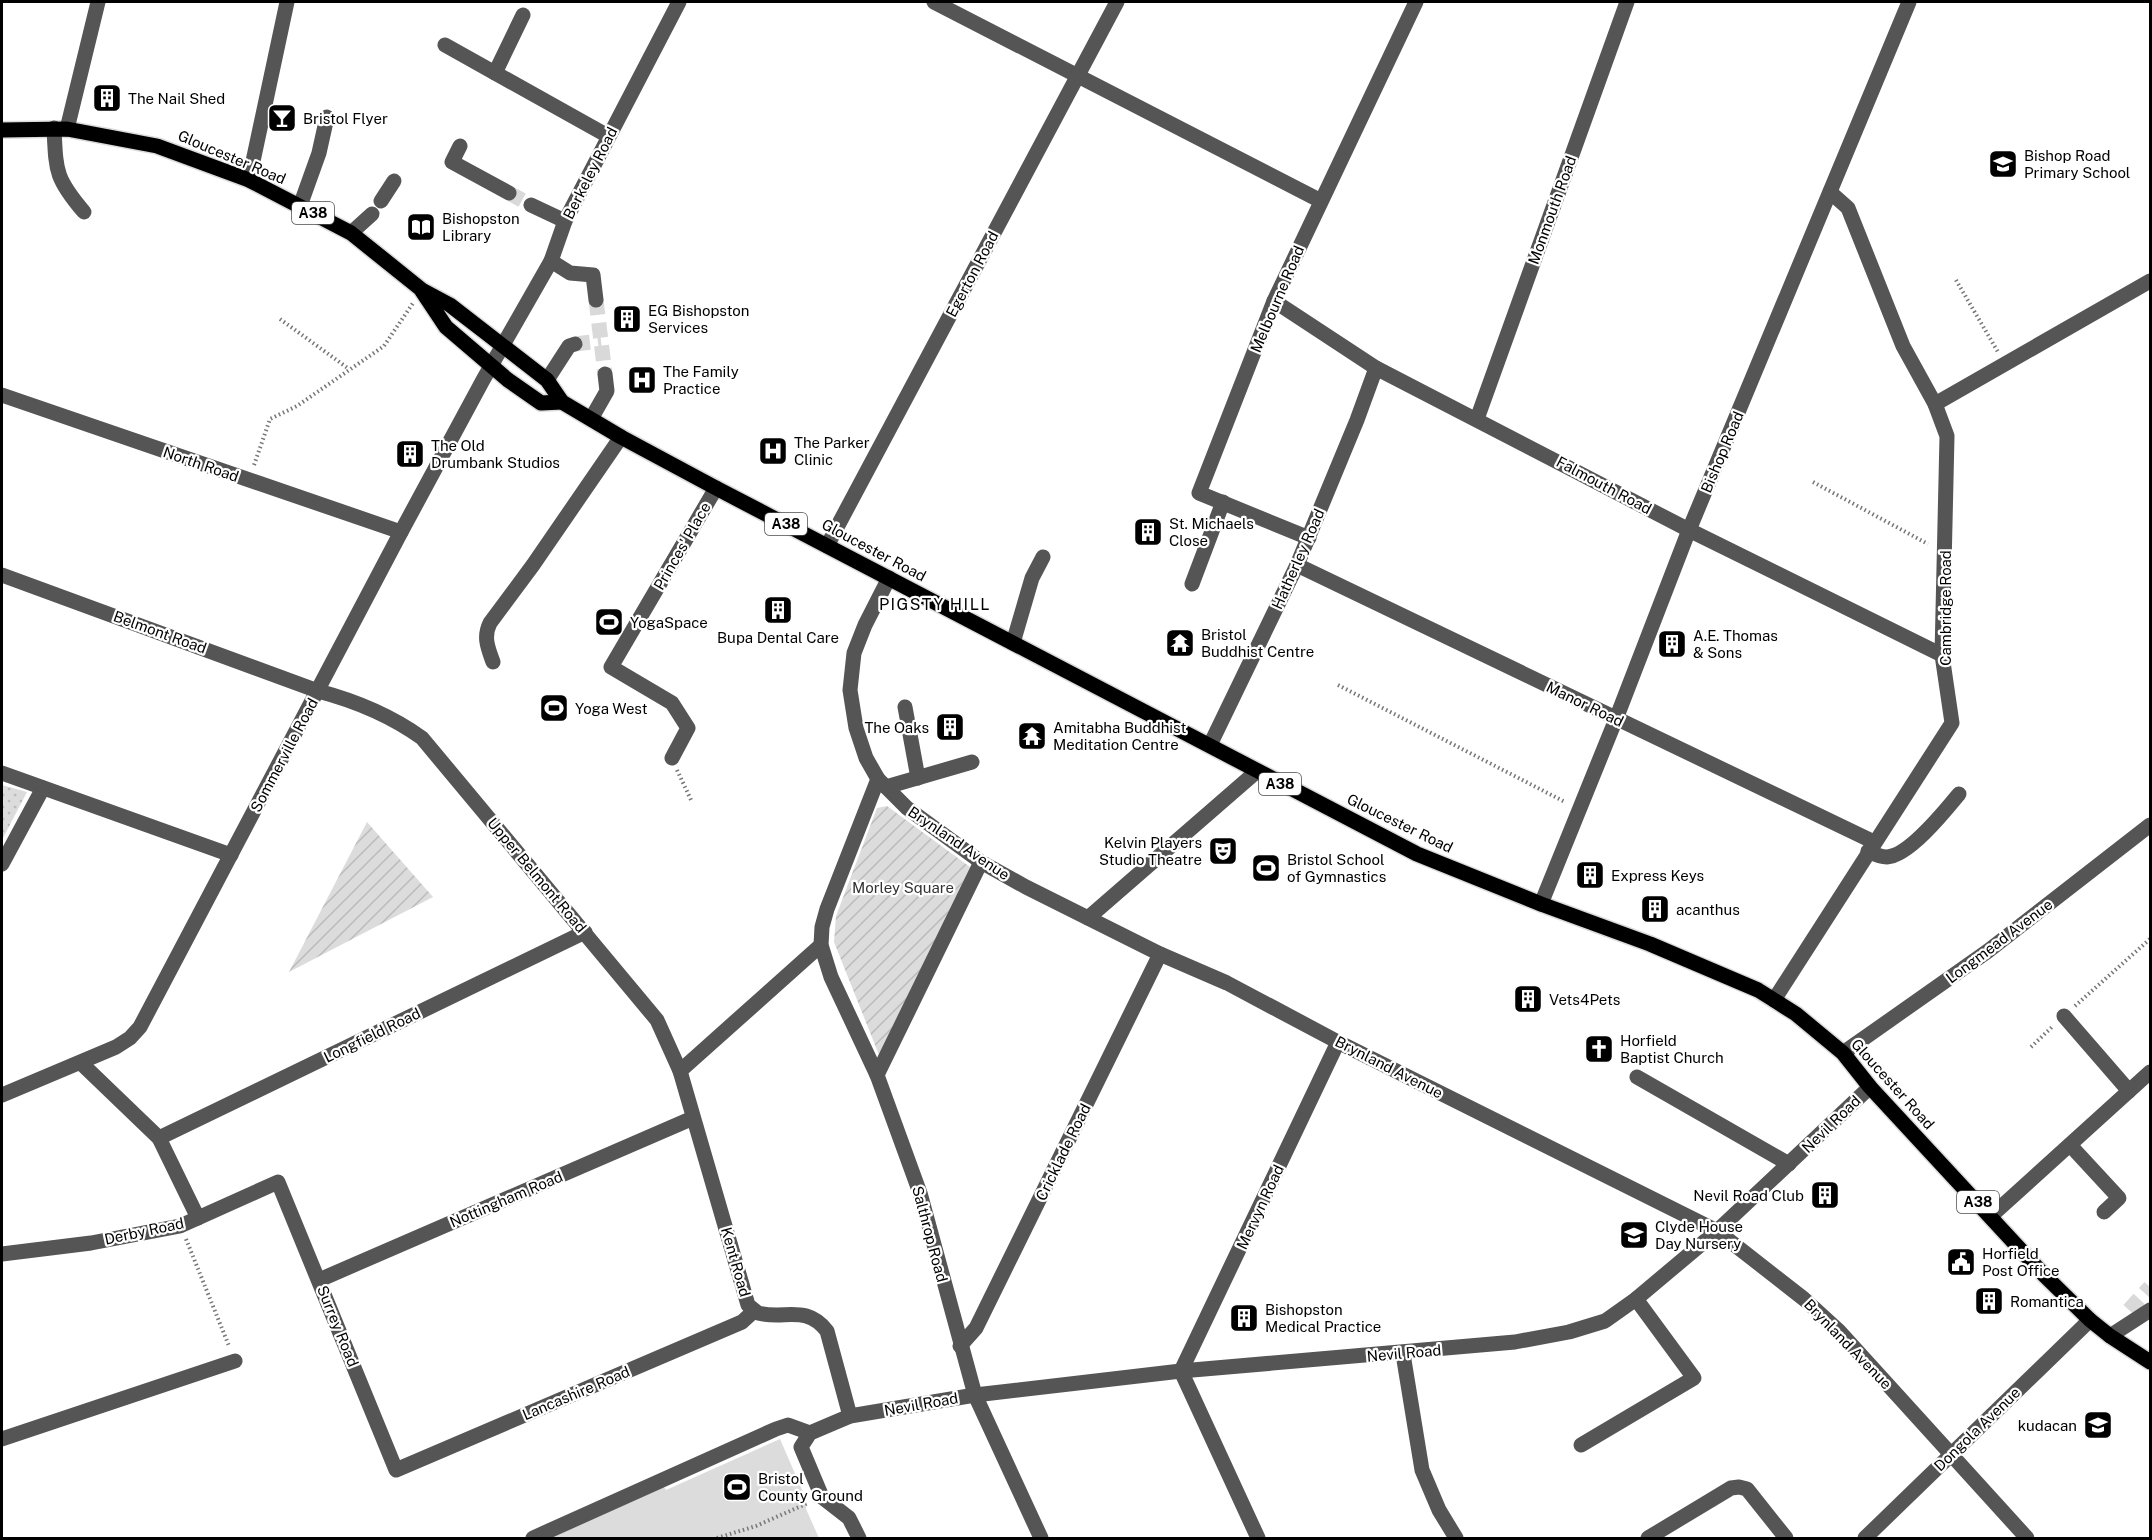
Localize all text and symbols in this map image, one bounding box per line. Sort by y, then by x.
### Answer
building icon: The Nail Shed [91,82,123,114]
place label: The Nail Shed [128,90,225,107]
bar icon: Bristol Flyer [266,102,298,134]
place label: Bristol Flyer [303,110,388,127]
street label: Berkeley Road [560,124,620,222]
street label: Gloucester Road [176,127,288,187]
place label: Bishop Road Primary School [2024,147,2130,181]
school or university icon: Bishop Road Primary School [1987,148,2019,180]
street label: Monmouth Road [1524,153,1580,267]
road number: A38 [292,202,334,224]
place label: Bishopston Library [442,210,520,244]
library icon: Bishopston Library [405,211,437,243]
street label: Egerton Road [942,228,1002,320]
street label: Melbourne Road [1247,243,1307,355]
place label: EG Bishopston Services [648,302,749,336]
building icon: EG Bishopston Services [611,303,643,335]
place label: The Family Practice [663,363,739,397]
hospital icon: The Family Practice [626,364,658,396]
street label: Bishop Road [1697,409,1747,495]
place label: The Parker Clinic [794,434,870,468]
hospital icon: The Parker Clinic [757,435,789,467]
place label: The Old Drumbank Studios [431,437,560,471]
building icon: The Old Drumbank Studios [394,438,426,470]
street label: North Road [161,443,241,485]
street label: Falmouth Road [1554,453,1654,517]
street label: Princes' Place [650,499,714,593]
street label: Hatherley Road [1268,506,1328,612]
road number: A38 [765,513,807,535]
street label: Gloucester Road [819,515,929,585]
place label: St. Michaels Close [1169,515,1254,549]
building icon: St. Michaels Close [1132,516,1164,548]
street label: Cambridge Road [1937,550,1954,666]
building icon: Bupa Dental Care [762,594,794,626]
district label: PIGSTY HILL [879,595,991,614]
sports icon: YogaSpace [593,606,625,638]
street label: Belmont Road [111,607,209,657]
place label: YogaSpace [630,614,708,631]
place label: Bristol Buddhist Centre [1201,626,1314,660]
temple icon: Bristol Buddhist Centre [1164,627,1196,659]
place label: A.E. Thomas & Sons [1693,627,1778,661]
building icon: A.E. Thomas & Sons [1656,628,1688,660]
place label: Bupa Dental Care [717,629,839,646]
street label: Manor Road [1544,678,1626,730]
sports icon: Yoga West [538,692,570,724]
street label: Sommerville Road [247,695,321,815]
place label: Yoga West [575,700,648,717]
building icon: The Oaks [934,711,966,743]
place label: The Oaks [864,719,929,736]
place label: Amitabha Buddhist Meditation Centre [1053,719,1186,753]
temple icon: Amitabha Buddhist Meditation Centre [1016,720,1048,752]
road number: A38 [1259,773,1301,795]
street label: Gloucester Road [1344,790,1456,856]
street label: Brynland Avenue [905,803,1013,883]
street label: Upper Belmont Road [484,814,590,936]
place label: Kelvin Players Studio Theatre [1099,834,1202,868]
theatre icon: Kelvin Players Studio Theatre [1207,835,1239,867]
place label: Bristol School of Gymnastics [1287,851,1386,885]
sports icon: Bristol School of Gymnastics [1250,852,1282,884]
building icon: Express Keys [1574,859,1606,891]
place label: Express Keys [1611,867,1704,884]
park label: Morley Square [852,879,954,896]
building icon: acanthus [1639,893,1671,925]
street label: Longmead Avenue [1943,896,2055,986]
place label: acanthus [1676,901,1740,918]
building icon: Vets4Pets [1512,983,1544,1015]
place label: Vets4Pets [1549,991,1620,1008]
street label: Longfield Road [321,1004,423,1066]
place label: Horfield Baptist Church [1620,1032,1724,1066]
street label: Brynland Avenue [1332,1033,1446,1101]
church icon: Horfield Baptist Church [1583,1033,1615,1065]
street label: Gloucester Road [1848,1035,1938,1133]
street label: Nevil Road [1798,1092,1864,1156]
street label: Cricklade Road [1032,1101,1094,1203]
street label: Mervyn Road [1233,1162,1287,1252]
street label: Nottingham Road [447,1168,565,1230]
building icon: Nevil Road Club [1809,1179,1841,1211]
street label: Salthrop Road [909,1184,951,1284]
place label: Nevil Road Club [1693,1187,1804,1204]
road number: A38 [1957,1191,1999,1213]
street label: Derby Road [103,1214,185,1248]
place label: Clyde House Day Nursery [1655,1218,1743,1252]
school or university icon: Clyde House Day Nursery [1618,1219,1650,1251]
street label: Kent Road [718,1225,754,1299]
place label: Horfield Post Office [1982,1245,2060,1279]
public building icon: Horfield Post Office [1945,1246,1977,1278]
street label: Surrey Road [314,1283,362,1369]
building icon: Romantica [1973,1285,2005,1317]
place label: Romantica [2010,1293,2084,1310]
street label: Brynland Avenue [1801,1296,1895,1392]
place label: Bishopston Medical Practice [1265,1301,1381,1335]
building icon: Bishopston Medical Practice [1228,1302,1260,1334]
street label: Nevil Road [1366,1341,1442,1365]
street label: Lancashire Road [520,1363,632,1423]
street label: Dongola Avenue [1930,1384,2024,1474]
street label: Nevil Road [883,1389,959,1419]
school or university icon: kudacan [2082,1409,2114,1441]
place label: kudacan [2018,1417,2077,1434]
place label: Bristol County Ground [758,1470,863,1504]
sports icon: Bristol County Ground [721,1471,753,1503]

